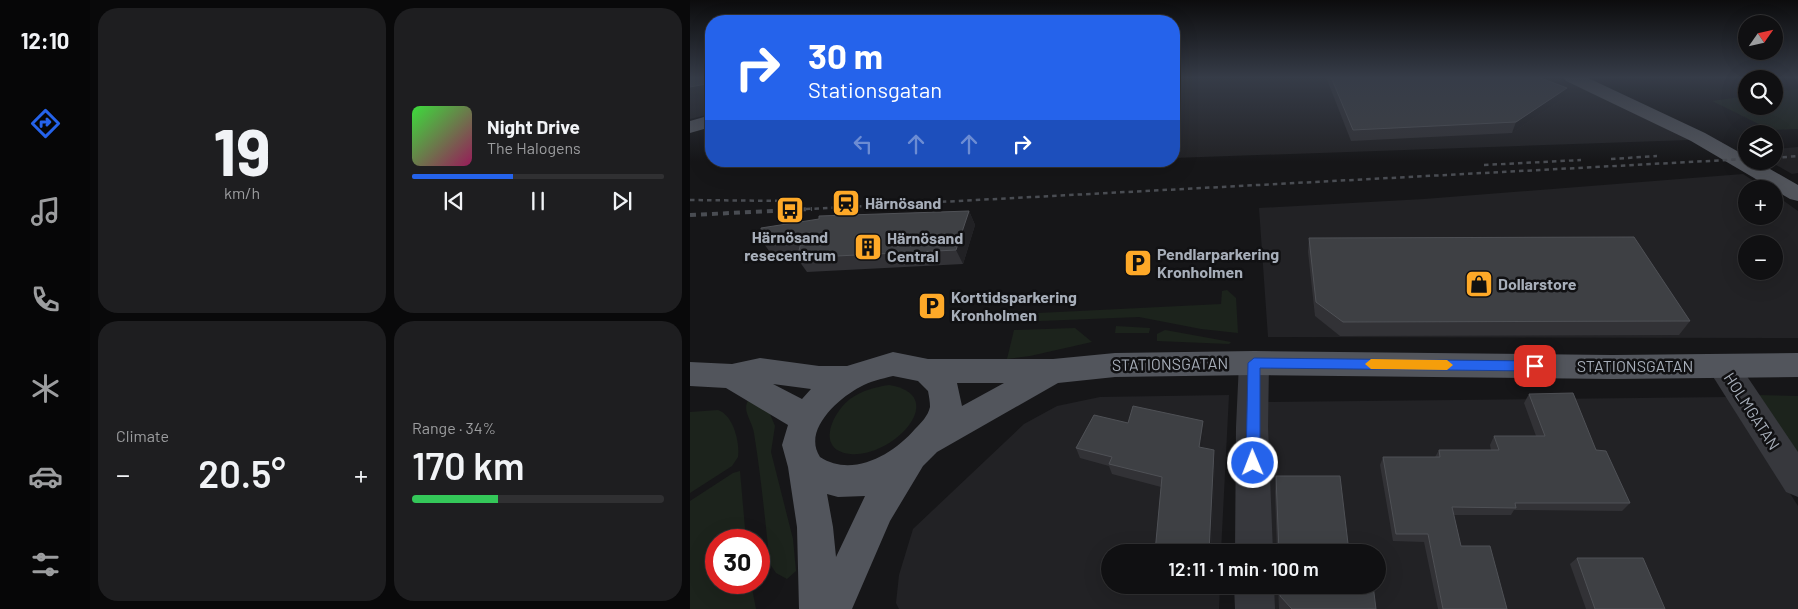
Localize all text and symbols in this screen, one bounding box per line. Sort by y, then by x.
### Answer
north arrow [1738,15,1782,60]
map controls [1738,15,1783,280]
text: 12:10 [21,27,69,53]
text: 30 m [808,34,883,76]
icon: right [725,35,790,100]
button: search [1738,70,1783,115]
text: Stationsgatan [808,76,942,102]
icon: directions [28,106,63,141]
text: 19 [213,111,271,189]
text: Night Drive [487,115,580,138]
button: layers [1738,125,1783,170]
icon: left [849,130,877,158]
icon: ahead [902,130,930,158]
icon: ahead [955,130,983,158]
icon: right [1008,130,1036,158]
text: The Halogens [487,138,581,157]
button: + [1738,180,1783,225]
text: km/h [224,183,260,202]
icon: previous [440,187,468,215]
icon: pause [524,187,552,215]
icon: next [608,187,636,215]
station icon: Härnösand [831,188,861,218]
place label: Härnösand [865,193,941,212]
icon: music [28,194,63,229]
bus stop icon: Härnösand resecentrum [775,195,805,225]
place label: Härnösand resecentrum [744,227,836,264]
place label: Härnösand Central [887,228,963,265]
building icon: Härnösand Central [853,232,883,262]
button: − [1738,235,1783,280]
place label: Pendlarparkering Kronholmen [1157,244,1279,281]
parking icon: Pendlarparkering Kronholmen [1123,248,1153,278]
shop icon: Dollarstore [1464,269,1494,299]
place label: Dollarstore [1498,274,1577,293]
icon: phone [28,282,63,317]
place label: Korttidsparkering Kronholmen [951,287,1077,324]
parking icon: Korttidsparkering Kronholmen [917,291,947,321]
pin [1514,345,1556,387]
icon: arrive [1521,352,1549,380]
street label: STATIONSGATAN [1112,353,1228,374]
street label: STATIONSGATAN [1577,356,1693,375]
street label: HOLMGATAN [1720,369,1784,453]
icon: climate [28,371,63,406]
text: Range · 34% [412,418,496,437]
text: Climate [116,426,169,445]
position arrow [1226,436,1278,488]
text: 170 km [412,442,524,488]
text: 20.5° [198,450,286,496]
text: − [116,457,130,491]
text: + [354,457,368,491]
icon: car [28,459,63,494]
speed limit sign: 30 [705,529,770,594]
icon: filters [28,547,63,582]
text: 12:11 · 1 min · 100 m [1168,557,1319,580]

